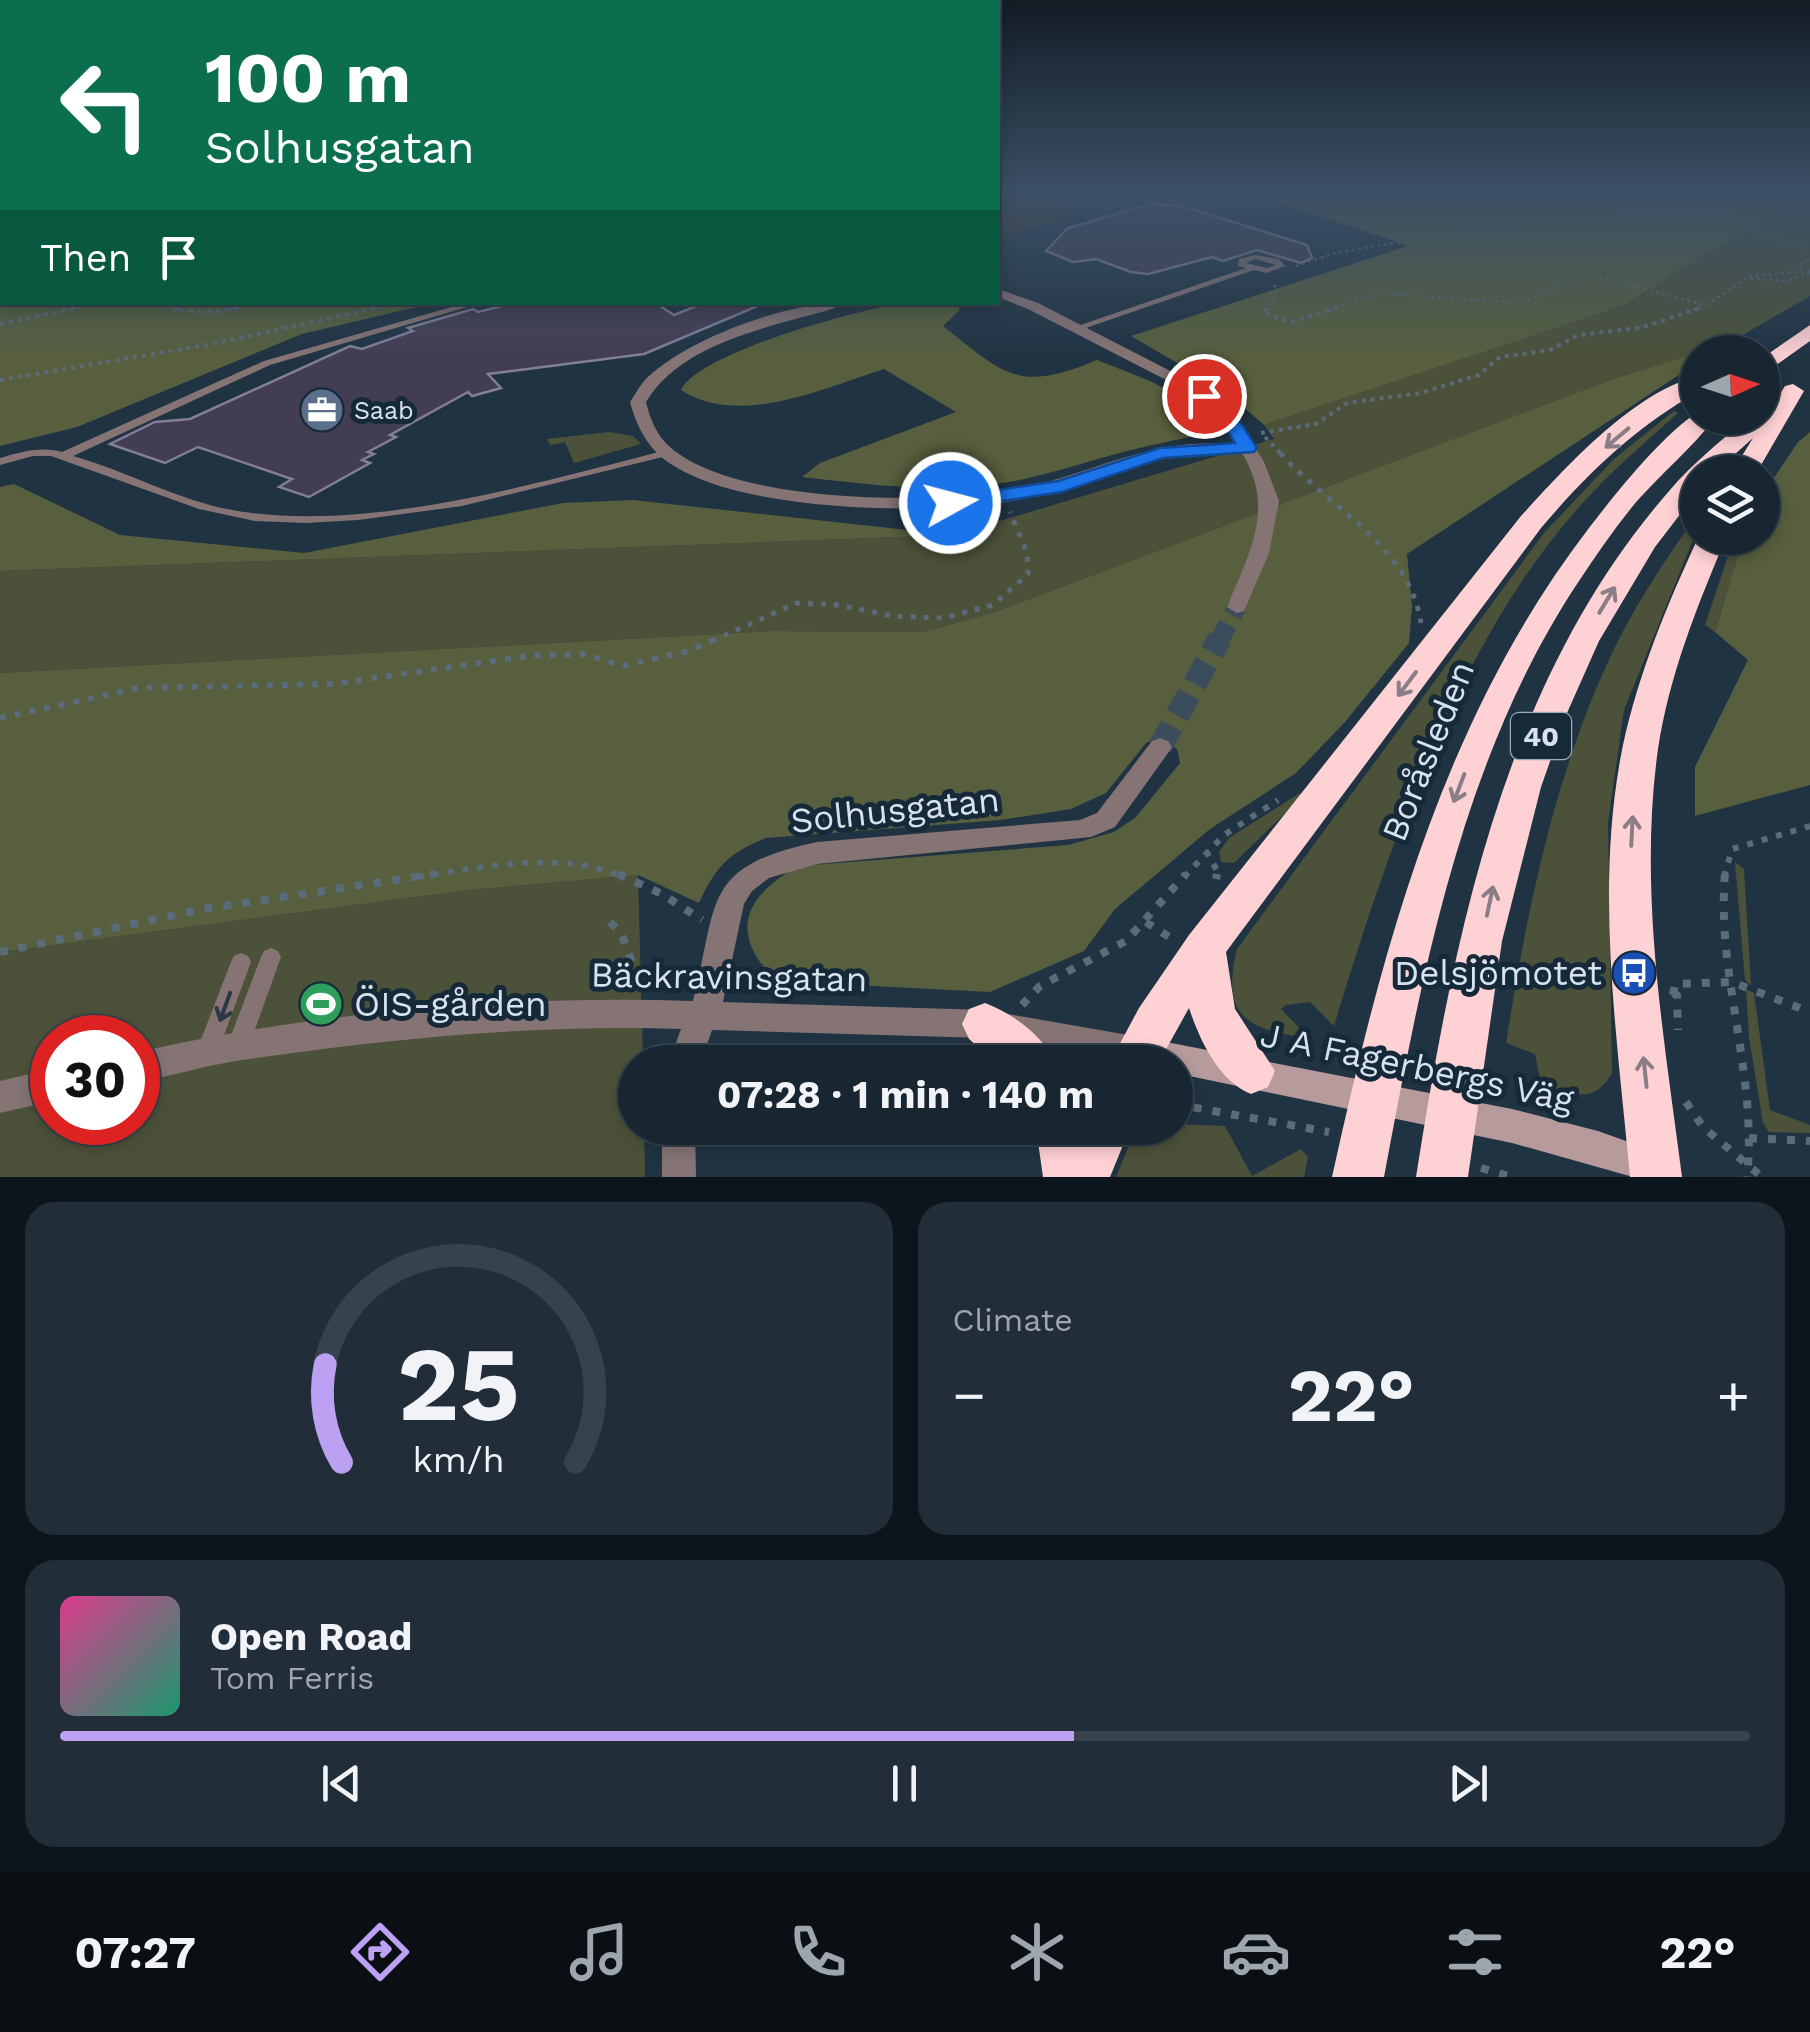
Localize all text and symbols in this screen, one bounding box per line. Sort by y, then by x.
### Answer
text: 100 m [205,37,411,119]
icon: left [40,40,170,170]
text: Solhusgatan [205,121,475,174]
icon: arrive [151,230,206,285]
text: Then [40,236,131,280]
north arrow [1680,335,1780,435]
map controls [1680,335,1780,555]
pin [1162,354,1247,439]
icon: arrive [1177,369,1232,424]
office icon: Saab [299,387,345,433]
place label: Saab [354,396,414,425]
one-way arrow [1605,426,1630,449]
position arrow [898,451,1002,555]
button: layers [1680,455,1780,555]
one-way arrow [1597,586,1617,615]
street label: Boråsleden [1373,655,1483,847]
one-way arrow [1397,670,1418,697]
road number: 40 [1511,713,1571,759]
one-way arrow [1449,771,1467,802]
street label: Solhusgatan [789,778,1001,842]
one-way arrow [1623,815,1642,847]
one-way arrow [1481,886,1500,918]
bus stop icon: Delsjömotet [1611,950,1657,996]
place label: Delsjömotet [1394,952,1602,994]
street label: Bäckravinsgatan [590,954,868,1000]
sports icon: ÖIS-gården [298,981,344,1027]
place label: ÖIS-gården [354,983,547,1025]
one-way arrow [214,991,232,1021]
street label: J A Fagerbergs Väg [1257,1013,1578,1121]
speed limit sign: 30 [30,1015,160,1145]
one-way arrow [1635,1056,1654,1089]
text: 07:28 · 1 min · 140 m [717,1073,1094,1117]
text: Climate [953,1301,1073,1339]
text: 25 [397,1323,520,1445]
text: 22° [1288,1351,1415,1439]
text: − [953,1363,986,1427]
text: + [1717,1363,1750,1427]
text: km/h [413,1439,505,1481]
text: Open Road [210,1615,412,1659]
text: Tom Ferris [210,1659,374,1697]
icon: previous [314,1756,369,1811]
icon: pause [877,1756,932,1811]
icon: next [1441,1756,1496,1811]
icon: directions [345,1917,415,1987]
icon: music [564,1917,634,1987]
icon: phone [783,1917,853,1987]
icon: climate [1002,1917,1072,1987]
icon: car [1221,1917,1291,1987]
icon: filters [1440,1917,1510,1987]
text: 07:27 [75,1926,196,1979]
text: 22° [1660,1926,1735,1979]

